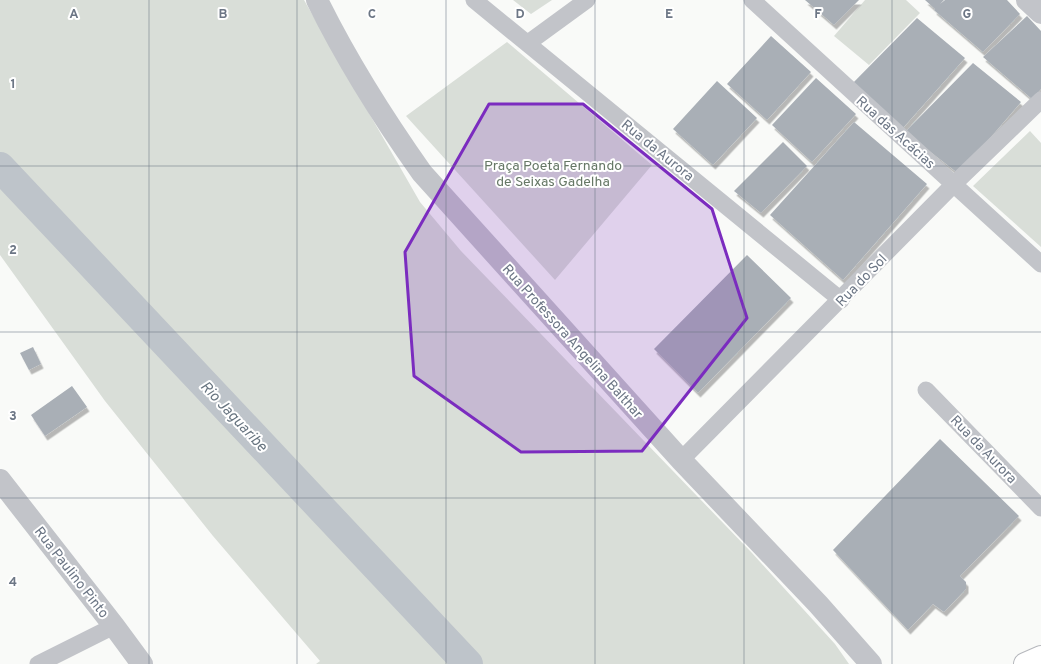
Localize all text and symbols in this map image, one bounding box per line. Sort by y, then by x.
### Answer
text: A [69,7,79,23]
text: B [219,7,228,23]
text: C [368,7,376,23]
text: D [515,7,525,23]
text: E [665,7,673,23]
text: F [814,7,822,23]
text: G [963,7,972,23]
text: 1 [10,77,16,93]
street label: Rua das Acácias [852,93,938,173]
street label: Rua da Aurora [617,117,697,186]
park label: Praça Poeta Fernando de Seixas Gadelha [484,158,622,191]
text: 2 [9,243,17,259]
street label: Rua do Sol [833,251,891,311]
street label: Rua Professora Angelina Balthar [498,261,646,423]
water label: Rio Jaguaribe [195,378,271,456]
text: 3 [9,409,17,425]
street label: Rua da Aurora [946,412,1020,488]
street label: Rua Paulino Pinto [30,524,112,622]
text: 4 [9,575,17,591]

